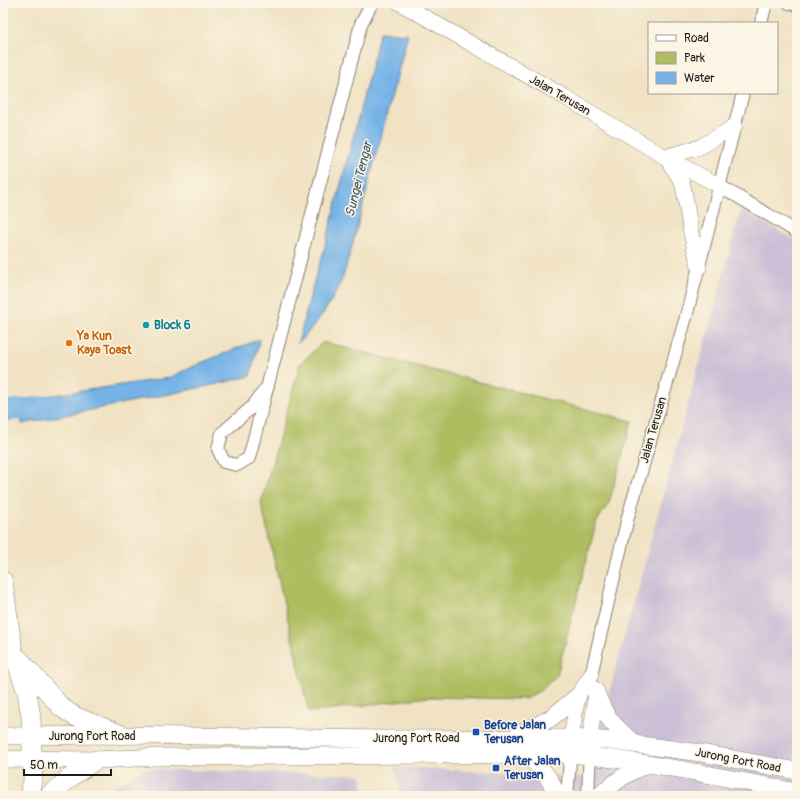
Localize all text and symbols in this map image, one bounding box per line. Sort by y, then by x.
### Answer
legend [648,22,778,94]
text: Road [684,31,709,46]
text: Park [684,51,705,66]
text: Water [684,71,715,86]
street label: Jalan Terusan [526,72,593,119]
water label: Sungei Tengar [342,138,377,218]
place label: Block 6 [154,318,191,333]
marker: Block 6 [141,320,151,330]
place label: Ya Kun Kaya Toast [76,329,133,358]
marker: Ya Kun Kaya Toast [64,338,74,348]
street label: Jalan Terusan [637,395,670,465]
place label: Before Jalan Terusan [483,718,546,747]
marker: Before Jalan Terusan [471,727,481,737]
street label: Jurong Port Road [48,729,136,744]
street label: Jurong Port Road [372,731,460,746]
street label: Jurong Port Road [694,745,782,776]
scale bar [24,751,111,777]
place label: After Jalan Terusan [503,754,561,783]
text: 50 m [30,758,58,773]
marker: After Jalan Terusan [491,763,501,773]

